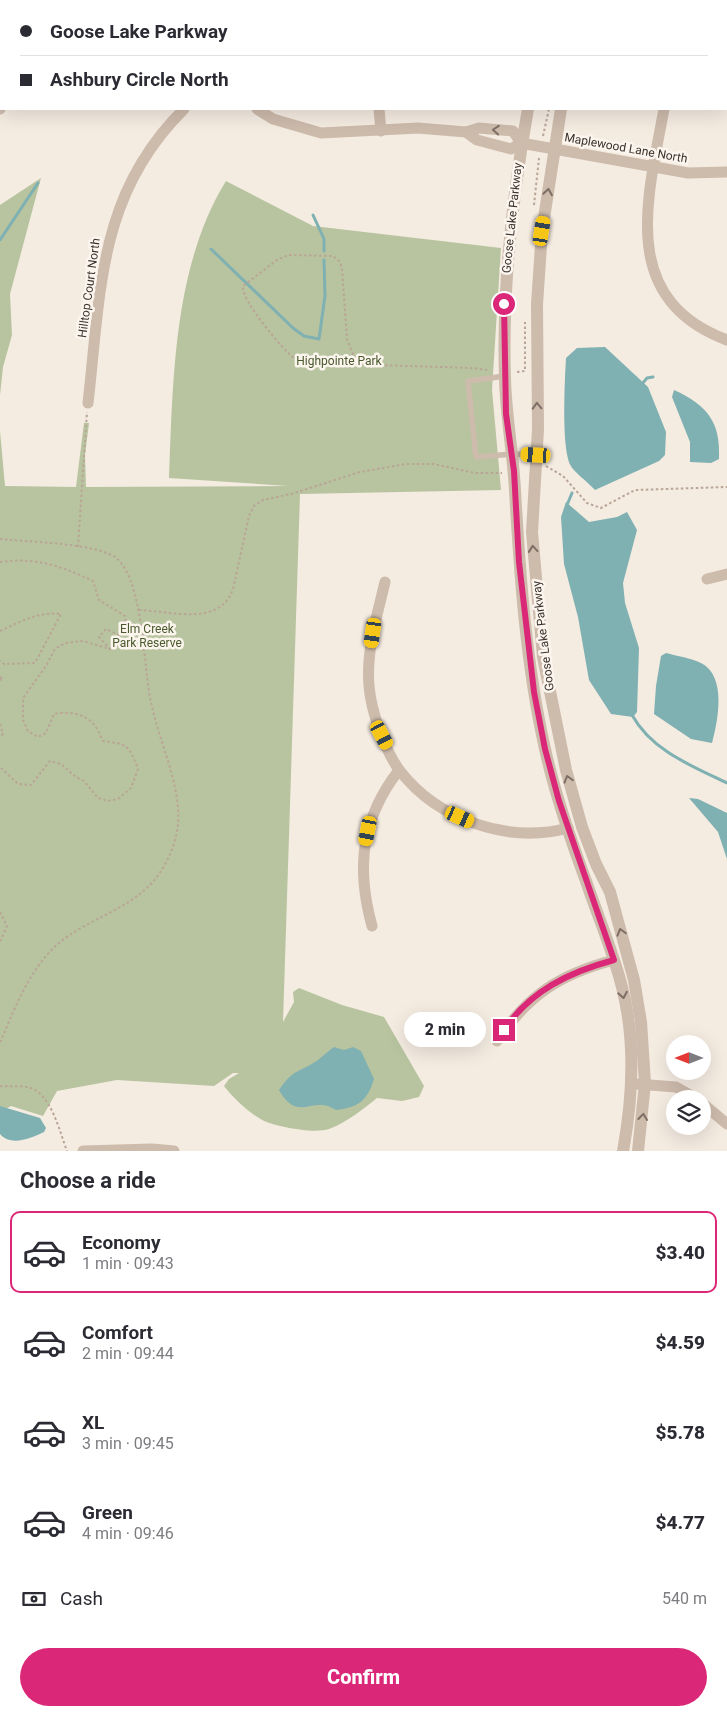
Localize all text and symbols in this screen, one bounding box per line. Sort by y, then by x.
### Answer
text: Goose Lake Parkway [50,20,228,43]
text: Ashbury Circle North [50,68,229,91]
one-way arrow [492,124,500,135]
street label: Maplewood Lane North [563,130,689,166]
street label: Goose Lake Parkway [499,162,525,274]
one-way arrow [542,188,552,196]
car [532,215,551,247]
street label: Hilltop Court North [75,237,103,339]
route start [493,293,515,315]
park label: Highpointe Park [296,354,383,368]
one-way arrow [532,402,543,410]
car [520,447,551,463]
one-way arrow [528,545,539,553]
street label: Goose Lake Parkway [529,580,557,692]
car [363,617,382,649]
park label: Elm Creek Park Reserve [112,622,182,650]
car [368,718,395,752]
one-way arrow [564,775,574,784]
car [443,804,476,830]
car [357,815,378,847]
one-way arrow [617,929,627,937]
one-way arrow [618,991,628,1000]
callout: 2 min [404,1012,486,1048]
route end [493,1019,515,1041]
text: 2 min [425,1020,465,1039]
north arrow [666,1035,711,1080]
map controls [666,1035,711,1135]
button: layers [666,1090,711,1135]
one-way arrow [637,1113,648,1121]
text: Choose a ride [20,1168,156,1193]
icon: car [22,1230,67,1275]
text: Economy [82,1231,161,1254]
text: $3.40 [656,1241,705,1264]
text: 1 min · 09:43 [82,1254,174,1273]
icon: car [22,1320,67,1365]
text: Comfort [82,1321,153,1344]
text: $4.59 [656,1331,705,1354]
text: 2 min · 09:44 [82,1344,174,1363]
icon: car [22,1410,67,1455]
text: XL [82,1411,104,1434]
text: $5.78 [656,1421,705,1444]
text: 3 min · 09:45 [82,1434,174,1453]
icon: car [22,1500,67,1545]
text: Green [82,1501,133,1524]
text: $4.77 [656,1511,705,1534]
text: 4 min · 09:46 [82,1524,174,1543]
icon: cash [20,1585,48,1613]
text: Cash [60,1587,103,1610]
text: 540 m [662,1589,707,1608]
button: Confirm [20,1648,707,1706]

